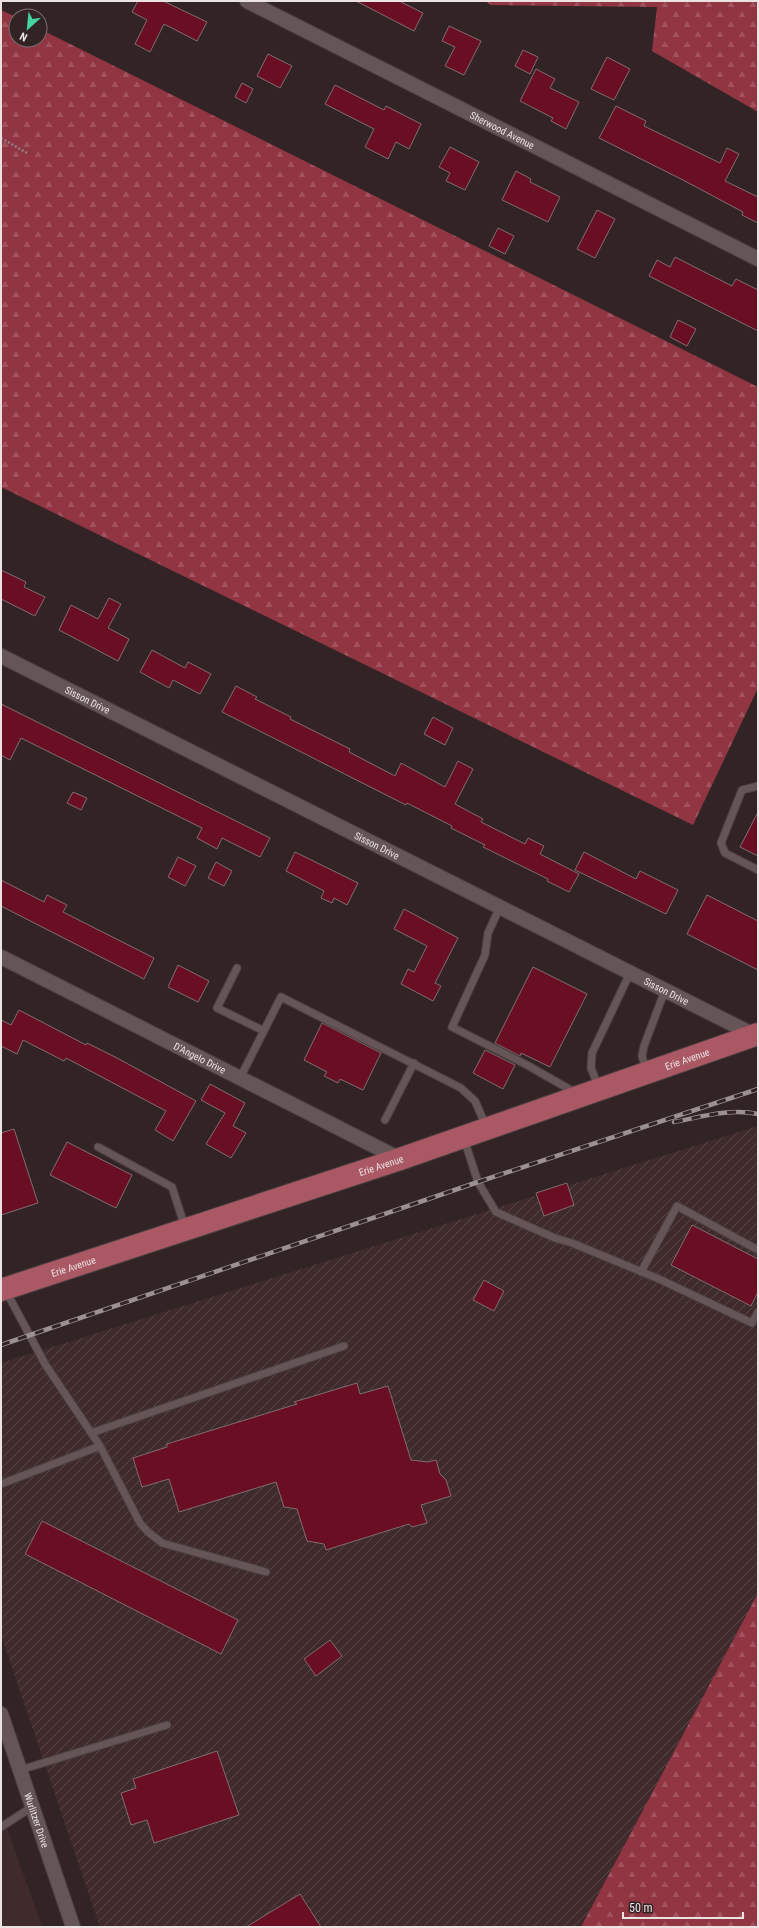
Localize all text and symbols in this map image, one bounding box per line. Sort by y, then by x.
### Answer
north arrow [8,8,48,48]
text: N [18,29,30,44]
street label: Sherwood Avenue [468,109,537,151]
street label: Sisson Drive [63,684,112,716]
street label: Sisson Drive [353,829,402,861]
street label: Sisson Drive [642,975,691,1007]
street label: D'Angelo Drive [172,1040,228,1076]
street label: Erie Avenue [663,1046,711,1072]
street label: Erie Avenue [357,1153,405,1178]
street label: Erie Avenue [50,1254,97,1279]
street label: Wurlitzer Drive [22,1791,51,1849]
scale bar [623,1894,743,1920]
text: 50 m [629,1901,653,1915]

